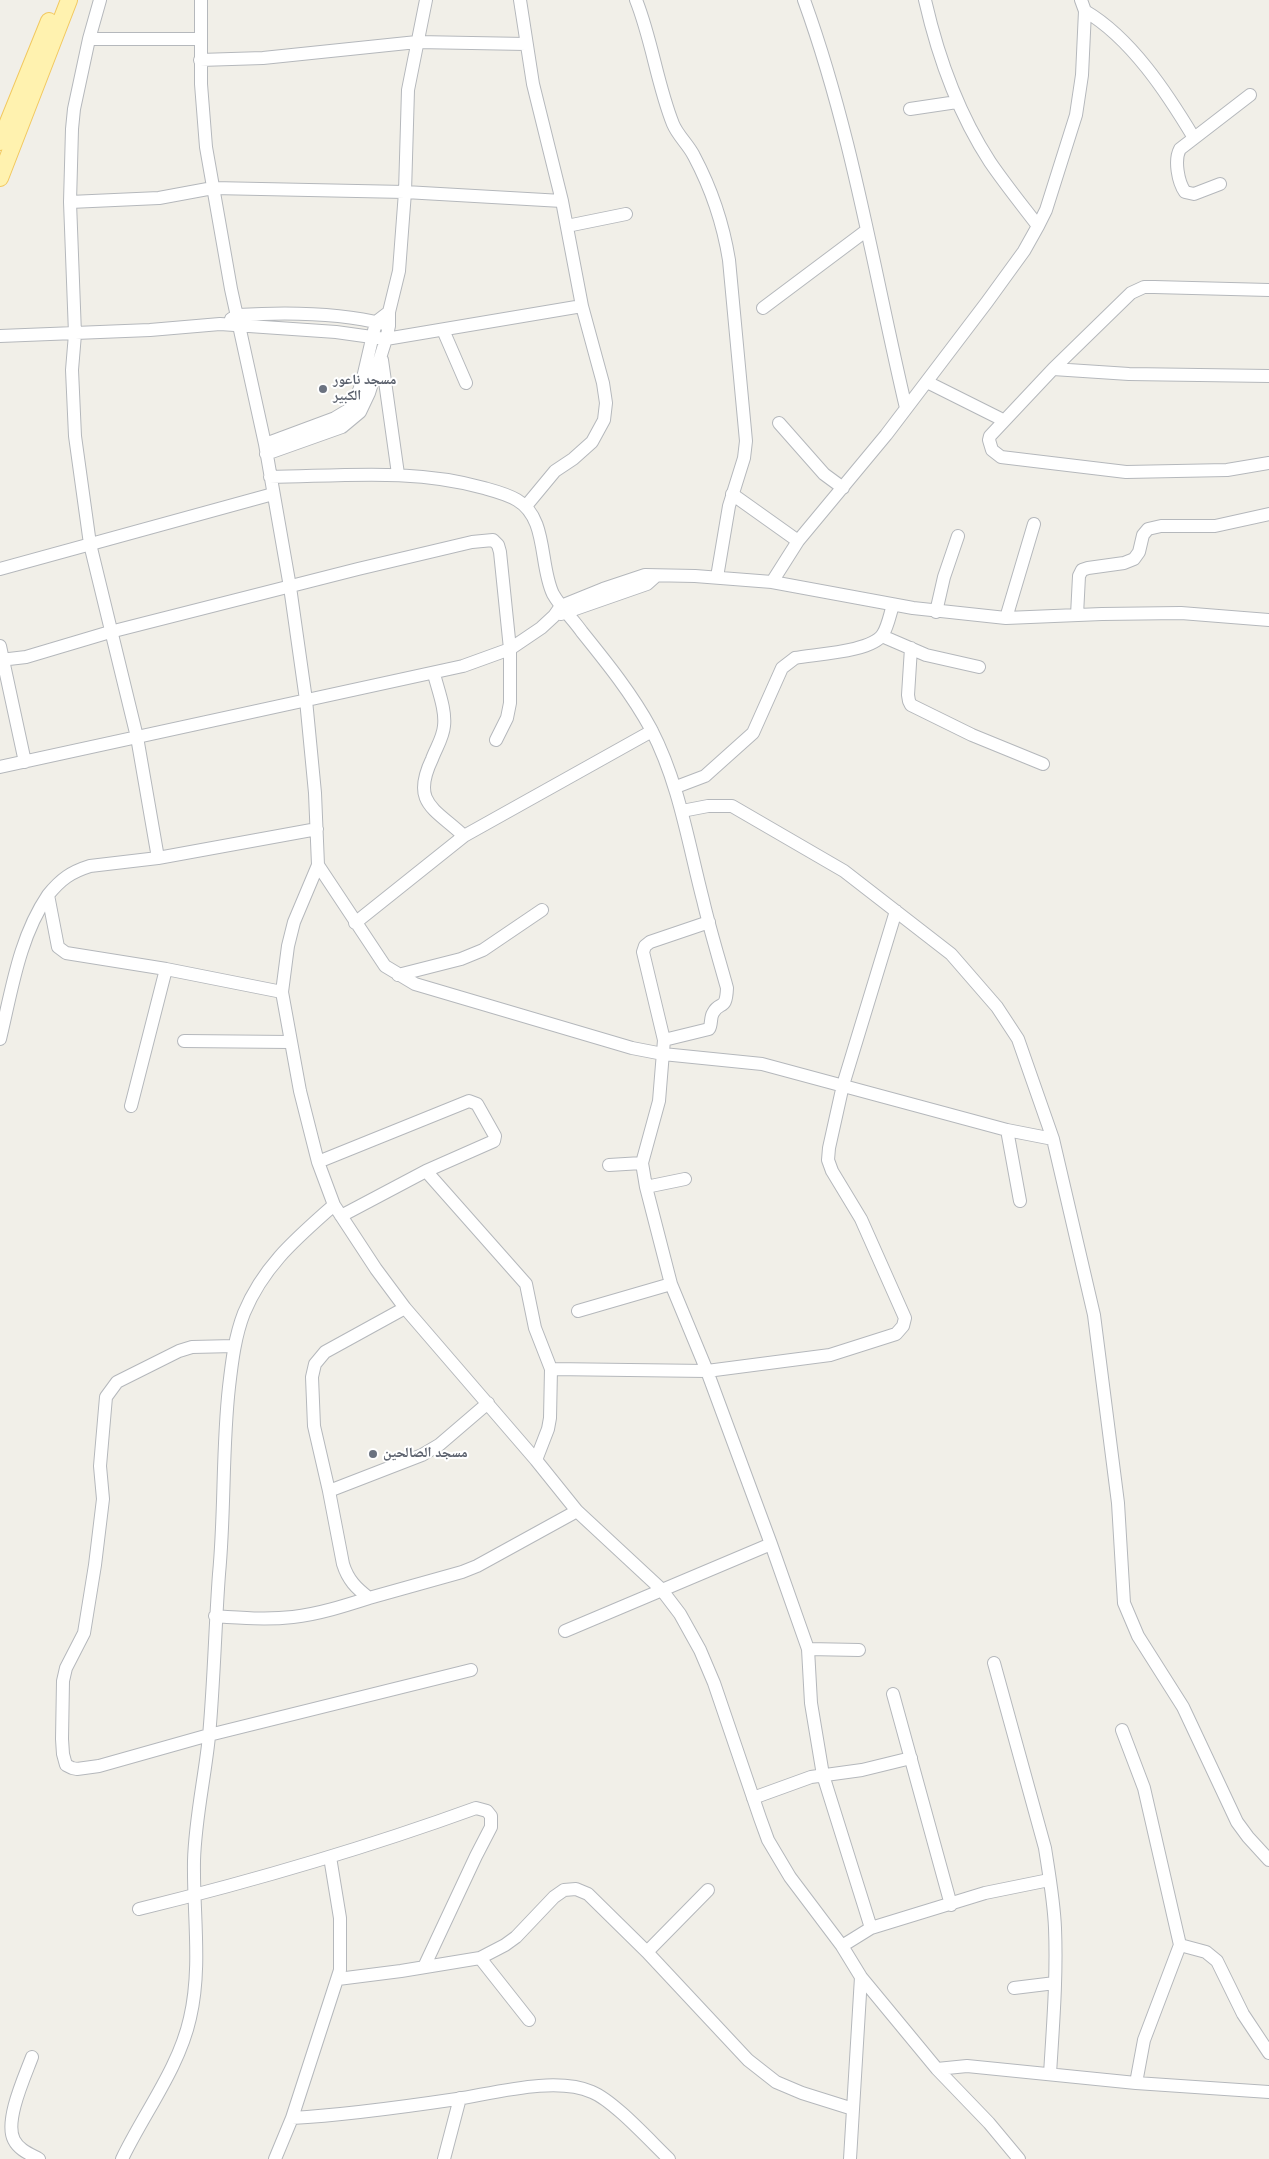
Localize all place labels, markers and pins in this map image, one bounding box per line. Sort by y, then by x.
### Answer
place label: مسجد ناعور الكبير [333,373,396,406]
marker: مسجد ناعور الكبير [317,383,329,395]
place label: مسجد الصالحين [383,1446,468,1462]
marker: مسجد الصالحين [367,1448,379,1460]

